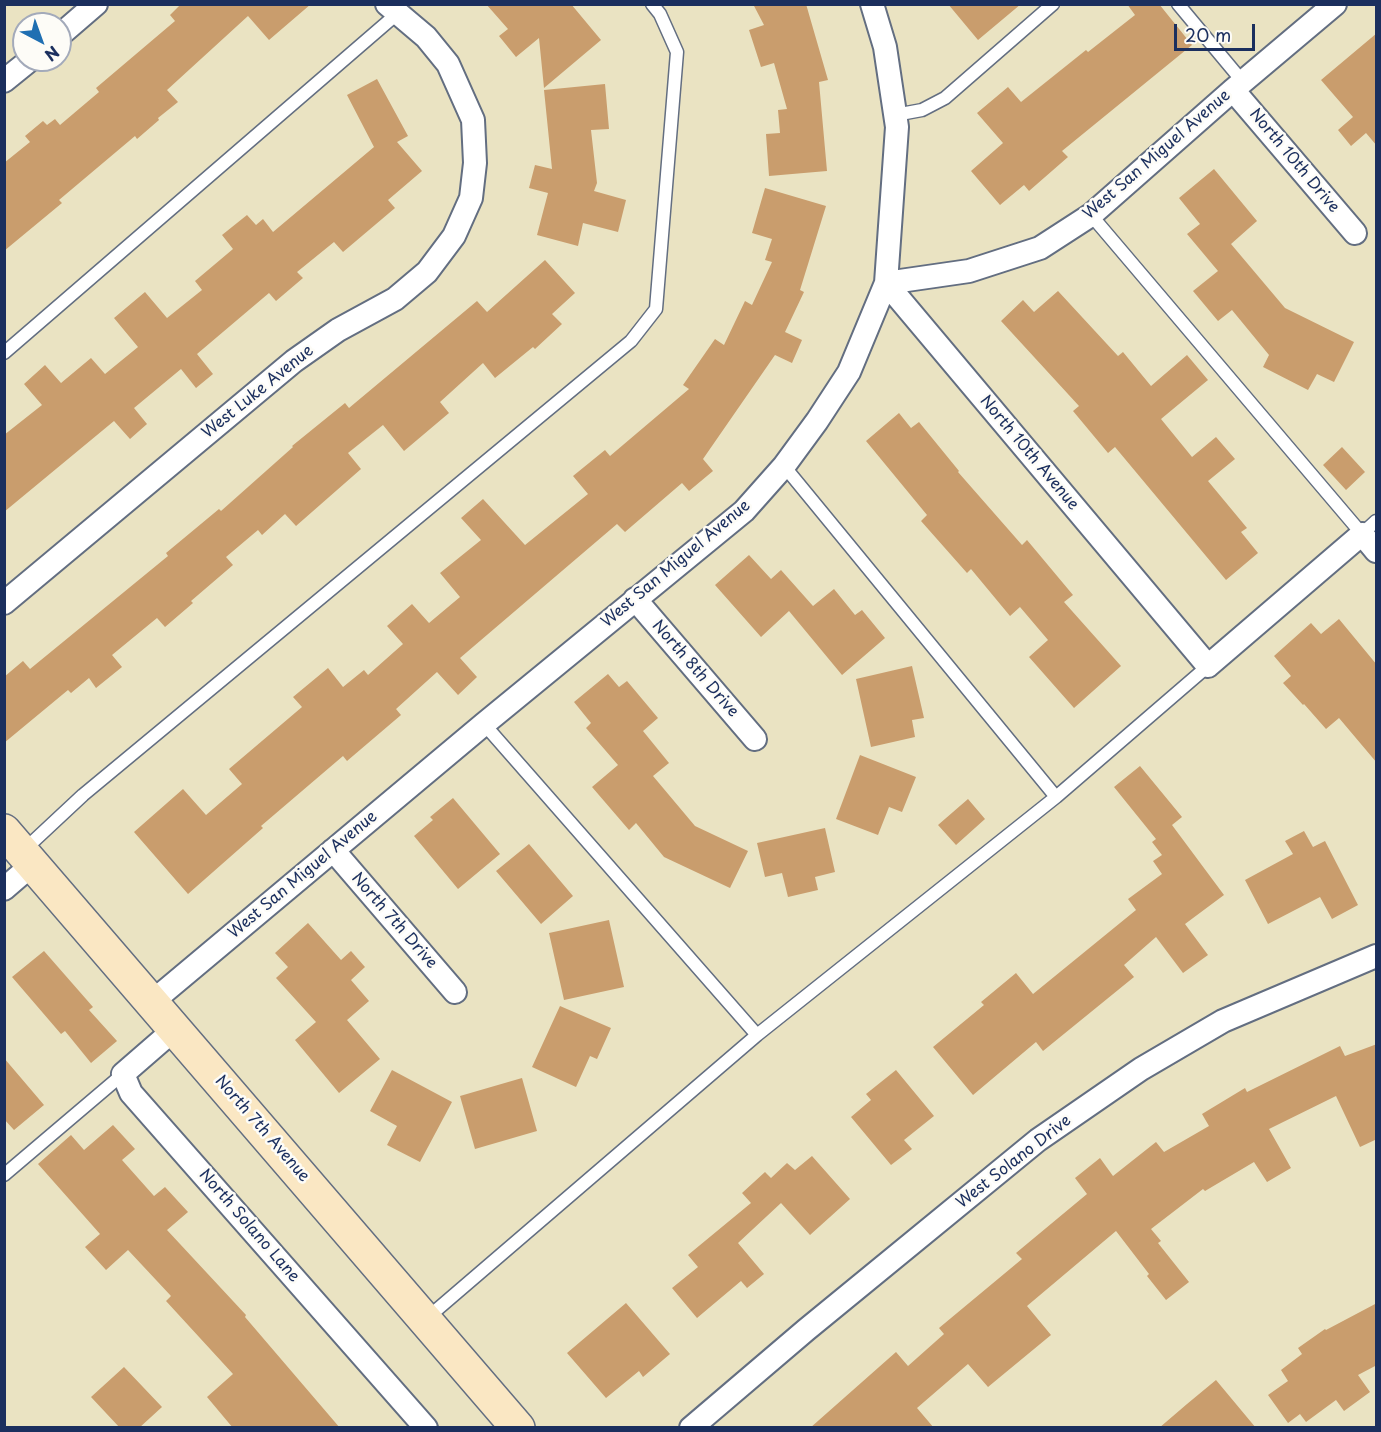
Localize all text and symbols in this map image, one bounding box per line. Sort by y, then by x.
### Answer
north arrow [12,12,72,72]
scale bar [1177,12,1258,50]
text: 20 m [1185,21,1231,48]
text: N [40,41,65,67]
street label: West San Miguel Avenue [1080,86,1234,224]
street label: North 10th Drive [1245,105,1343,217]
street label: West Luke Avenue [198,341,318,443]
street label: North 10th Avenue [976,392,1082,514]
street label: West San Miguel Avenue [598,496,754,632]
street label: North 8th Drive [648,617,742,721]
street label: West San Miguel Avenue [225,807,381,943]
street label: North 7th Drive [347,869,441,973]
street label: North 7th Avenue [211,1072,313,1186]
street label: West Solano Drive [953,1111,1075,1213]
street label: North Solano Lane [195,1165,303,1287]

